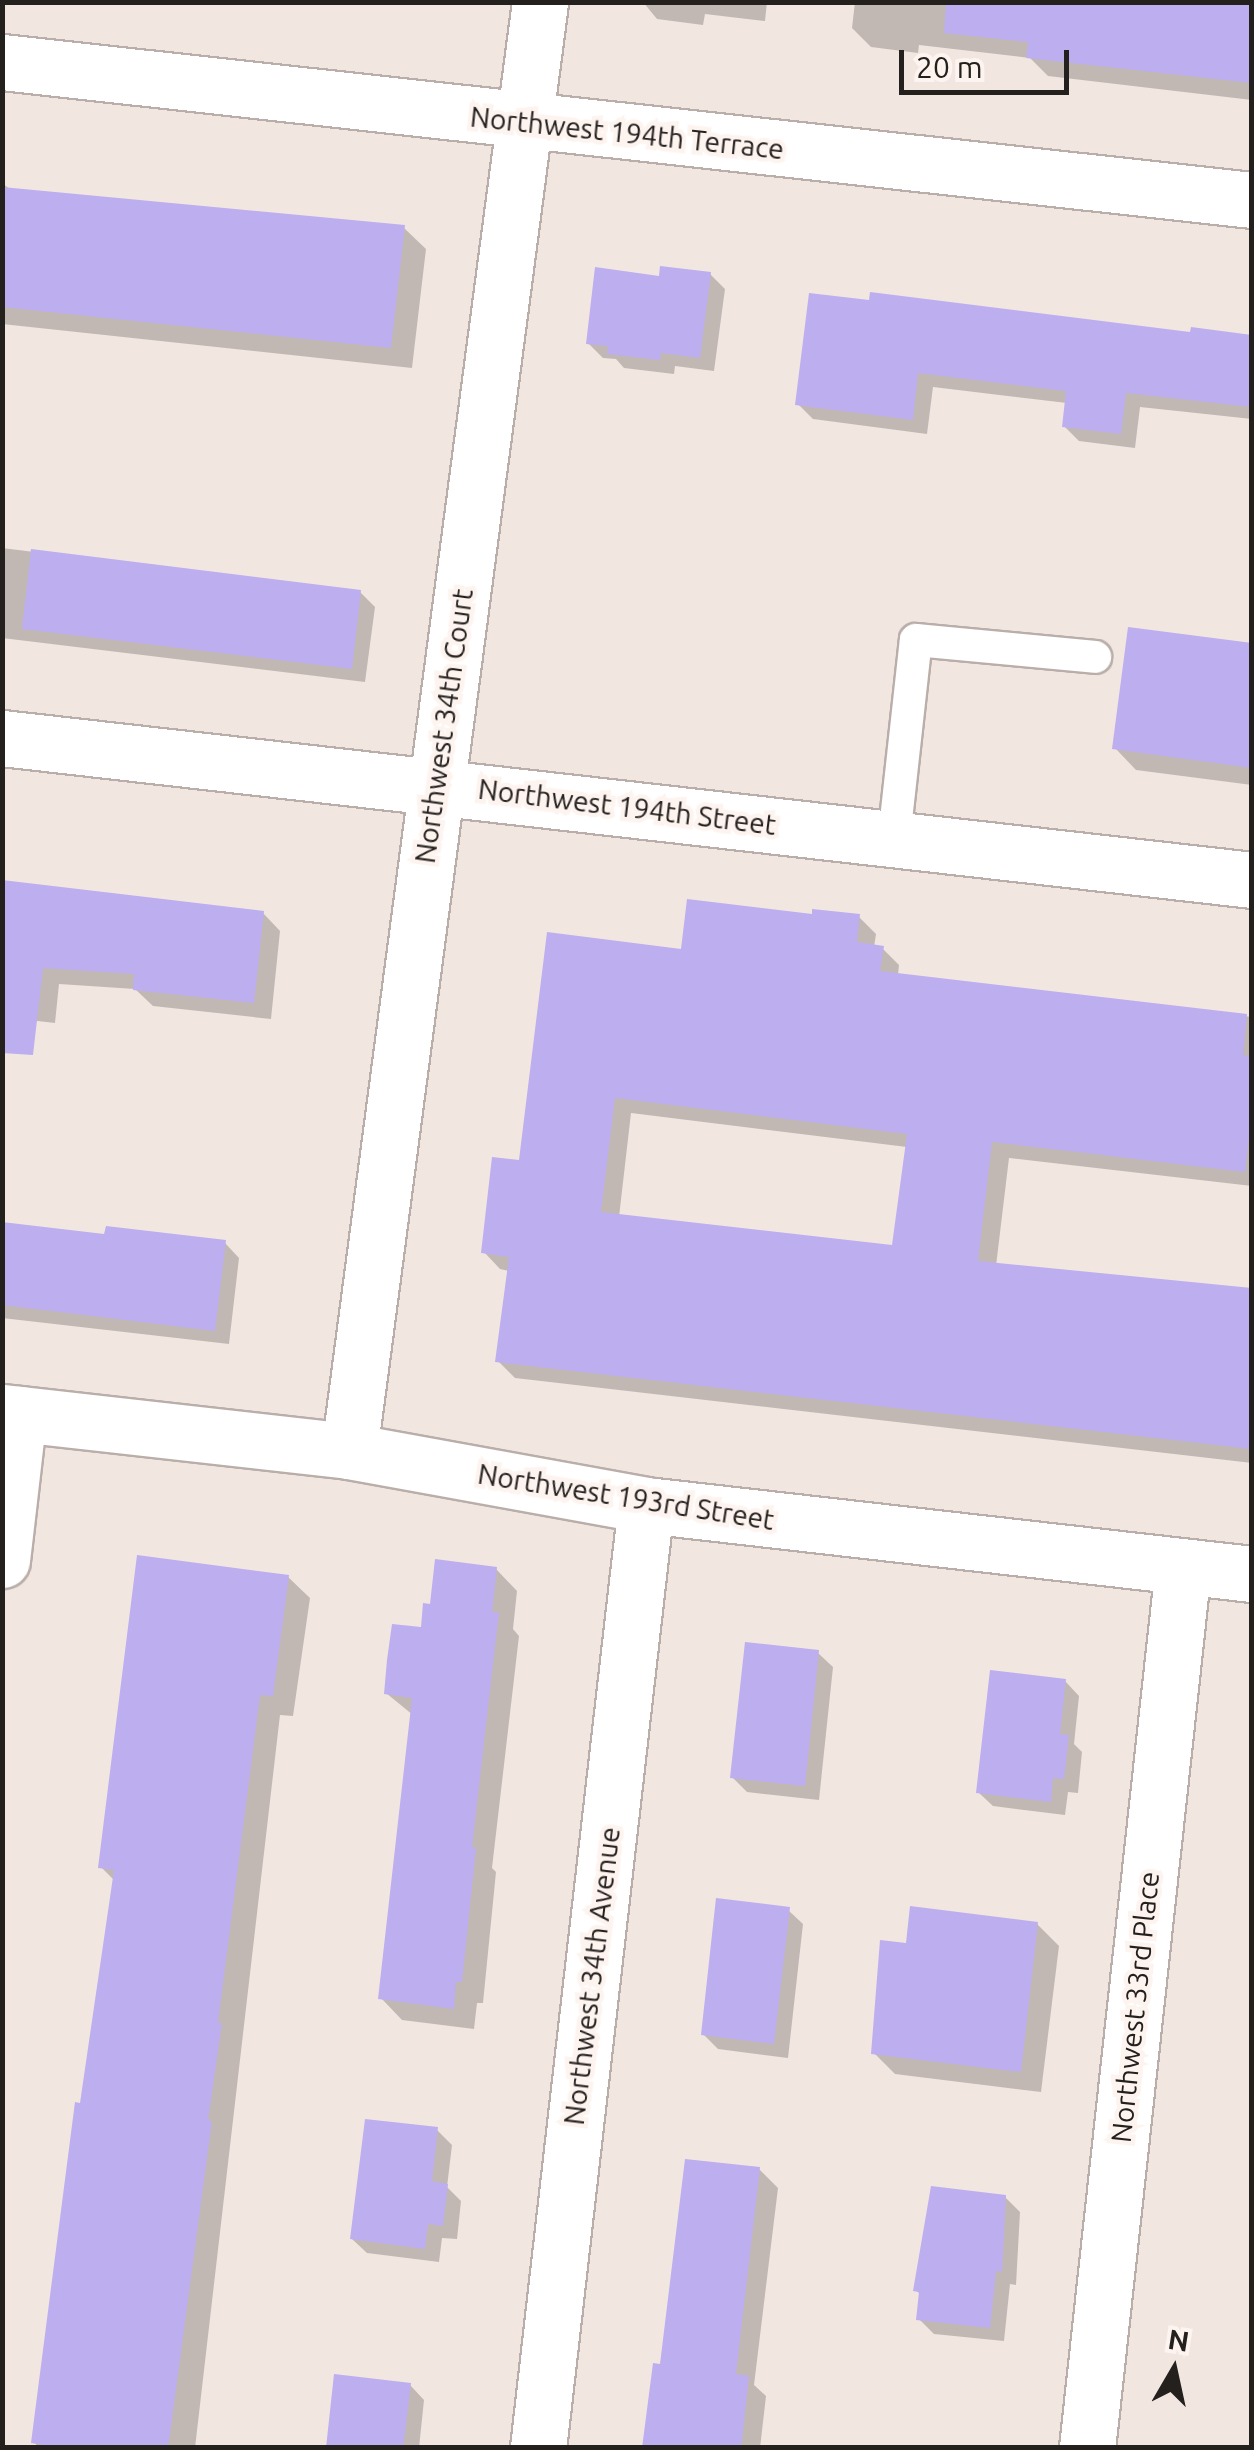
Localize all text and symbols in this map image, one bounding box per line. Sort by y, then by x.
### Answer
scale bar [904,30,1074,92]
text: 20 m [916,50,983,84]
street label: Northwest 194th Terrace [469,100,785,166]
street label: Northwest 34th Court [408,587,480,865]
street label: Northwest 194th Street [476,772,778,842]
street label: Northwest 193rd Street [475,1457,777,1537]
street label: Northwest 34th Avenue [557,1825,627,2127]
street label: Northwest 33rd Place [1104,1870,1166,2144]
north arrow [1124,2320,1224,2420]
text: N [1166,2323,1192,2357]

